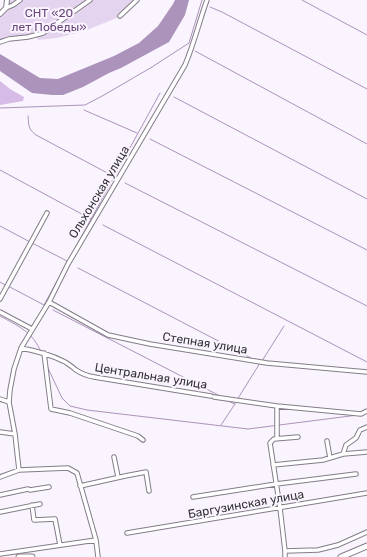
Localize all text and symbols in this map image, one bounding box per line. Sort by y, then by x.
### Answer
park label: СНТ «20 лет Победы» [12,6,86,34]
street label: Ольхонская улица [66,143,132,241]
street label: Степная улица [161,329,249,357]
street label: Центральная улица [94,360,208,392]
street label: Баргузинская улица [187,487,305,521]

